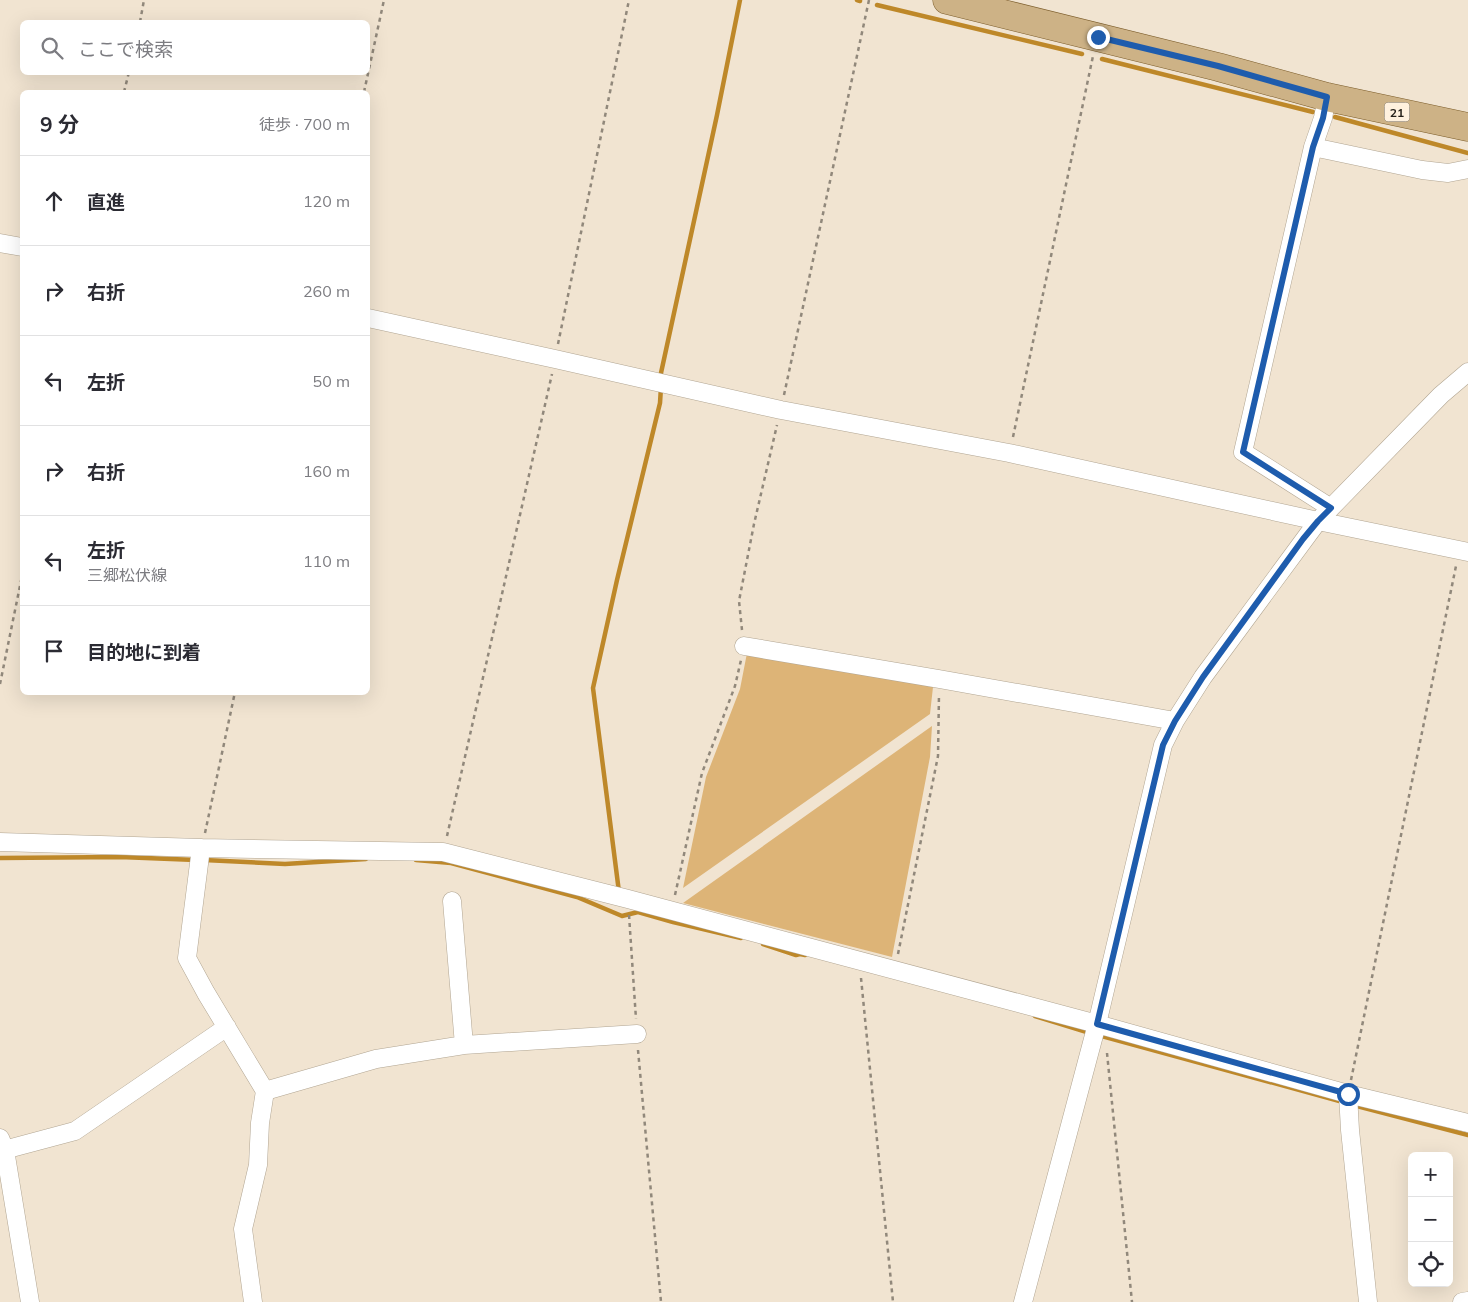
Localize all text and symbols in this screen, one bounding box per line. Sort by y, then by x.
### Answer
search box [20,20,370,75]
route end [1087,26,1110,49]
icon: search [38,34,66,62]
text: ここで検索 [78,37,173,61]
road number: 21 [1384,102,1410,121]
text: 9 分 [40,111,79,137]
text: 徒歩 · 700 m [259,114,350,134]
icon: ahead [40,187,68,215]
text: 直進 [87,190,125,214]
text: 120 m [303,191,350,211]
icon: right [40,277,68,305]
text: 右折 [87,280,125,304]
text: 260 m [303,281,350,301]
icon: left [40,367,68,395]
text: 左折 [87,370,125,394]
text: 50 m [313,371,350,391]
icon: right [40,457,68,485]
text: 右折 [87,460,125,484]
text: 160 m [303,461,350,481]
text: 左折 [87,538,125,562]
icon: left [40,547,68,575]
text: 110 m [303,551,350,571]
text: 三郷松伏線 [87,565,167,585]
icon: arrive [40,637,68,665]
text: 目的地に到着 [87,640,201,664]
route start [1337,1083,1360,1106]
map controls [1408,1152,1453,1287]
button: + [1408,1152,1453,1197]
button: − [1408,1197,1453,1242]
button: locate [1408,1242,1453,1287]

